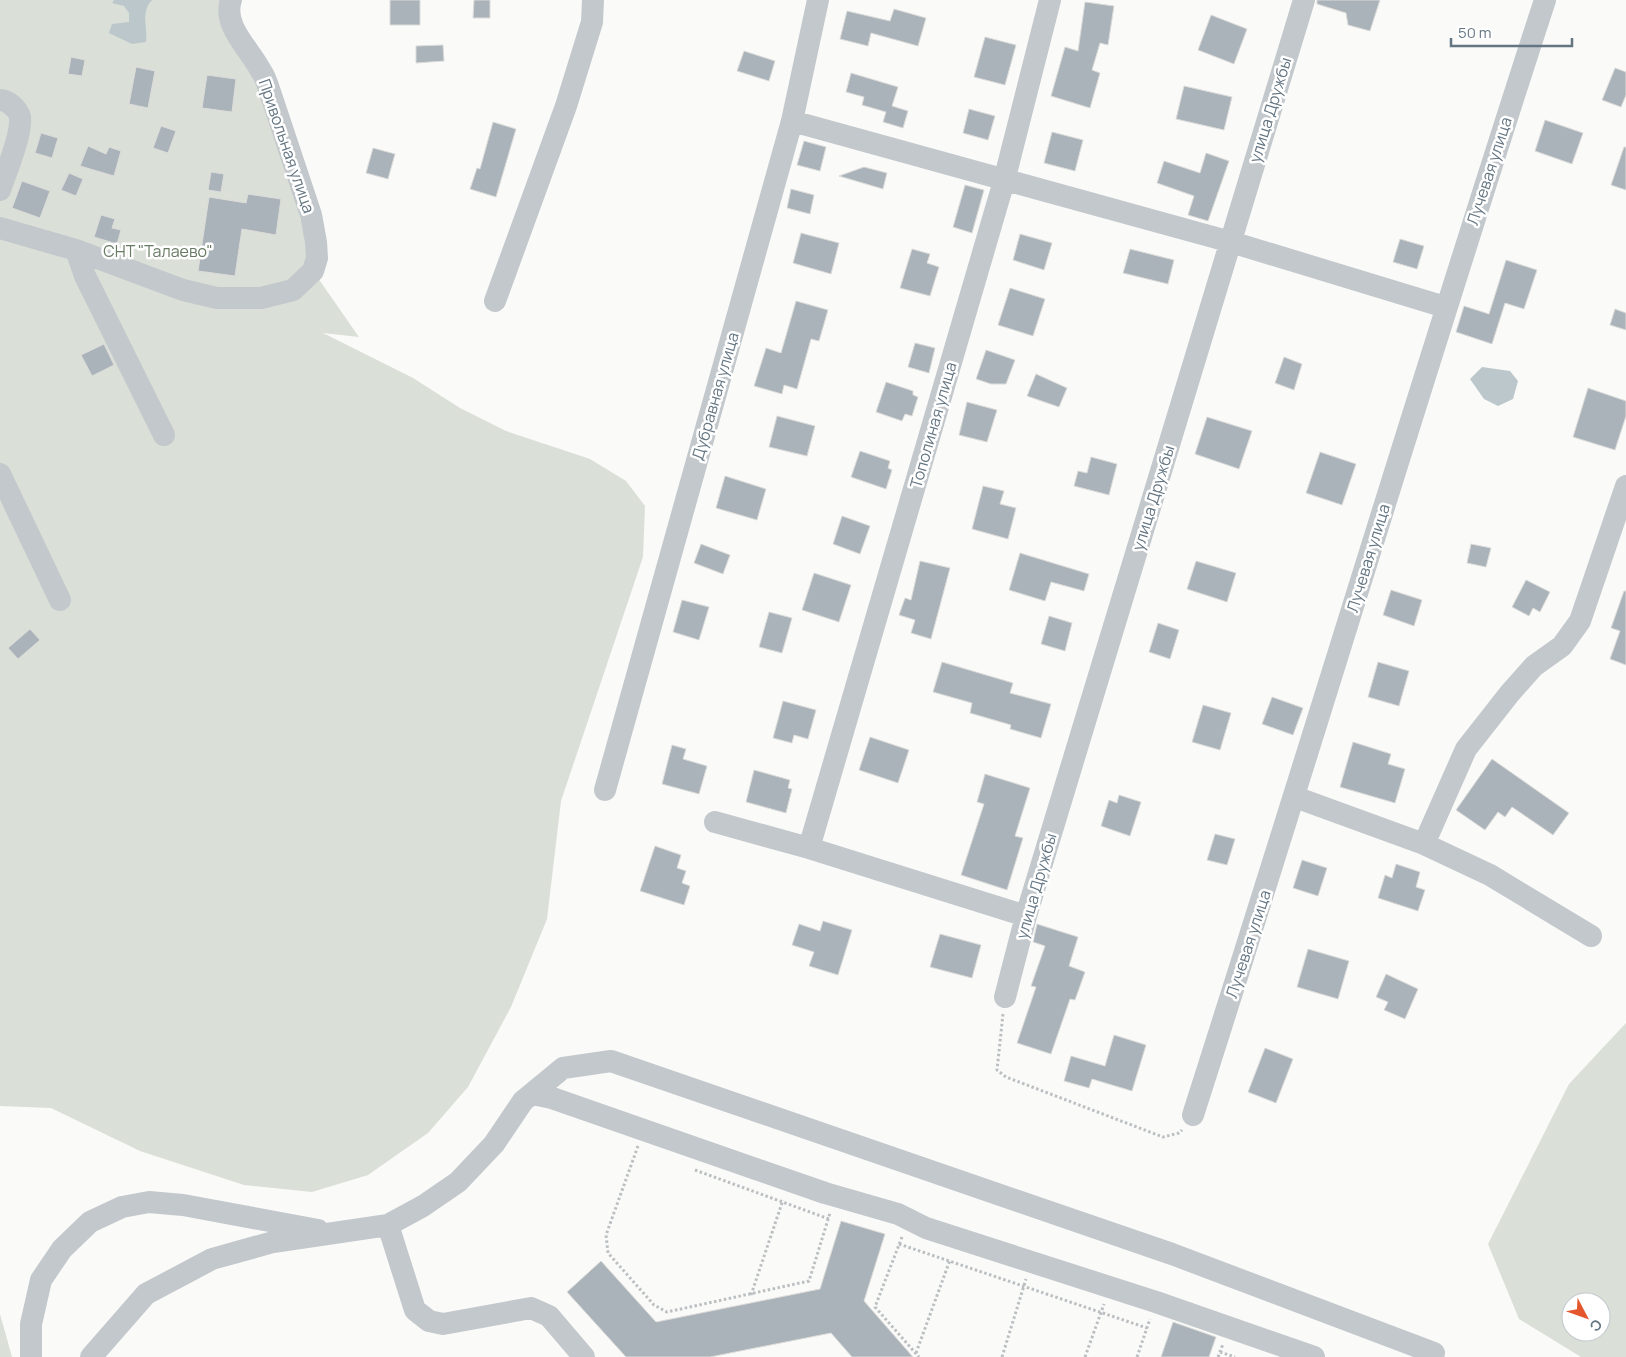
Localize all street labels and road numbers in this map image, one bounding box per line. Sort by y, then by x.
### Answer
street label: улица Дружбы [1244,55,1296,165]
street label: Привольная улица [254,76,320,216]
street label: Лучевая улица [1461,114,1517,228]
street label: Дубравная улица [686,329,744,463]
street label: Тополиная улица [904,359,962,491]
street label: улица Дружбы [1127,443,1179,553]
street label: Лучевая улица [1341,501,1395,615]
street label: улица Дружбы [1010,831,1062,941]
street label: Лучевая улица [1220,887,1276,1001]

